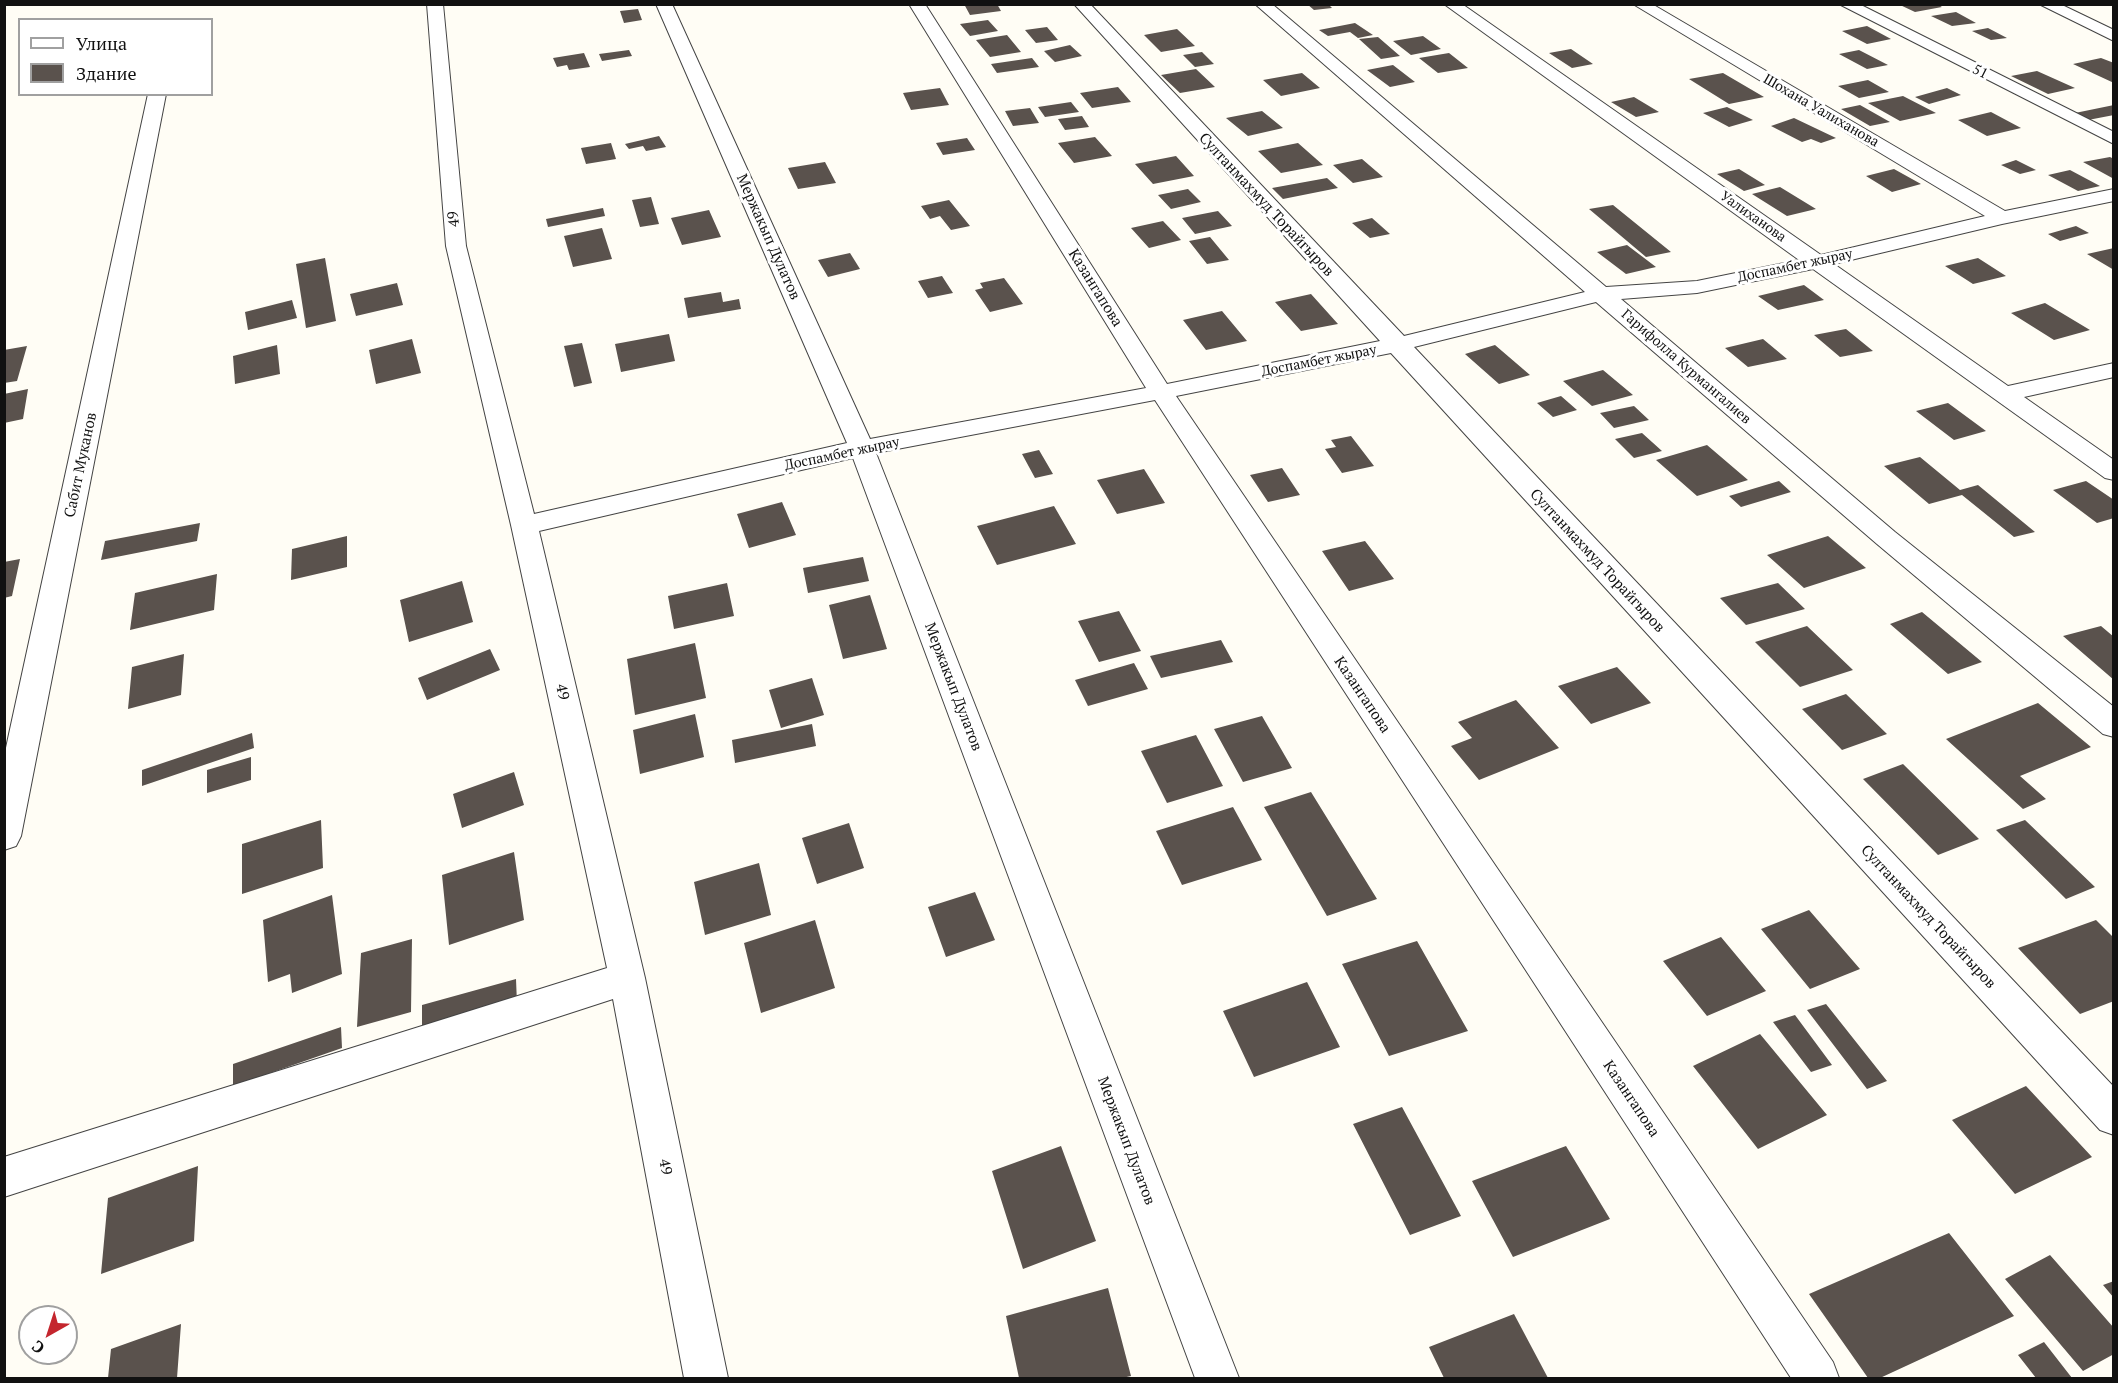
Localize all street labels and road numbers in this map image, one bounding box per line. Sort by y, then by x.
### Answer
street label: 51 [1970,61,1990,83]
street label: Шохана Уалиханова [1760,71,1882,151]
street label: Султанмахмуд Торайгыров [1195,129,1337,281]
street label: Мержакып Дулатов [732,171,804,303]
street label: Уалиханова [1717,188,1789,246]
street label: 49 [444,210,464,228]
street label: Казангапова [1064,246,1126,330]
street label: Доспамбет жырау [1736,246,1854,286]
street label: Гарифолла Курмангалиев [1618,306,1754,428]
street label: Доспамбет жырау [1260,342,1378,380]
street label: Сабит Муканов [61,411,101,519]
street label: Доспамбет жырау [783,434,901,474]
street label: Султанмахмуд Торайгыров [1526,485,1668,637]
street label: Мержакып Дулатов [920,620,986,754]
street label: Казангапова [1330,653,1394,737]
street label: 49 [551,682,573,702]
street label: Султанмахмуд Торайгыров [1857,841,1999,993]
street label: Казангапова [1599,1057,1663,1141]
street label: Мержакып Дулатов [1093,1074,1159,1208]
street label: 49 [655,1157,675,1177]

